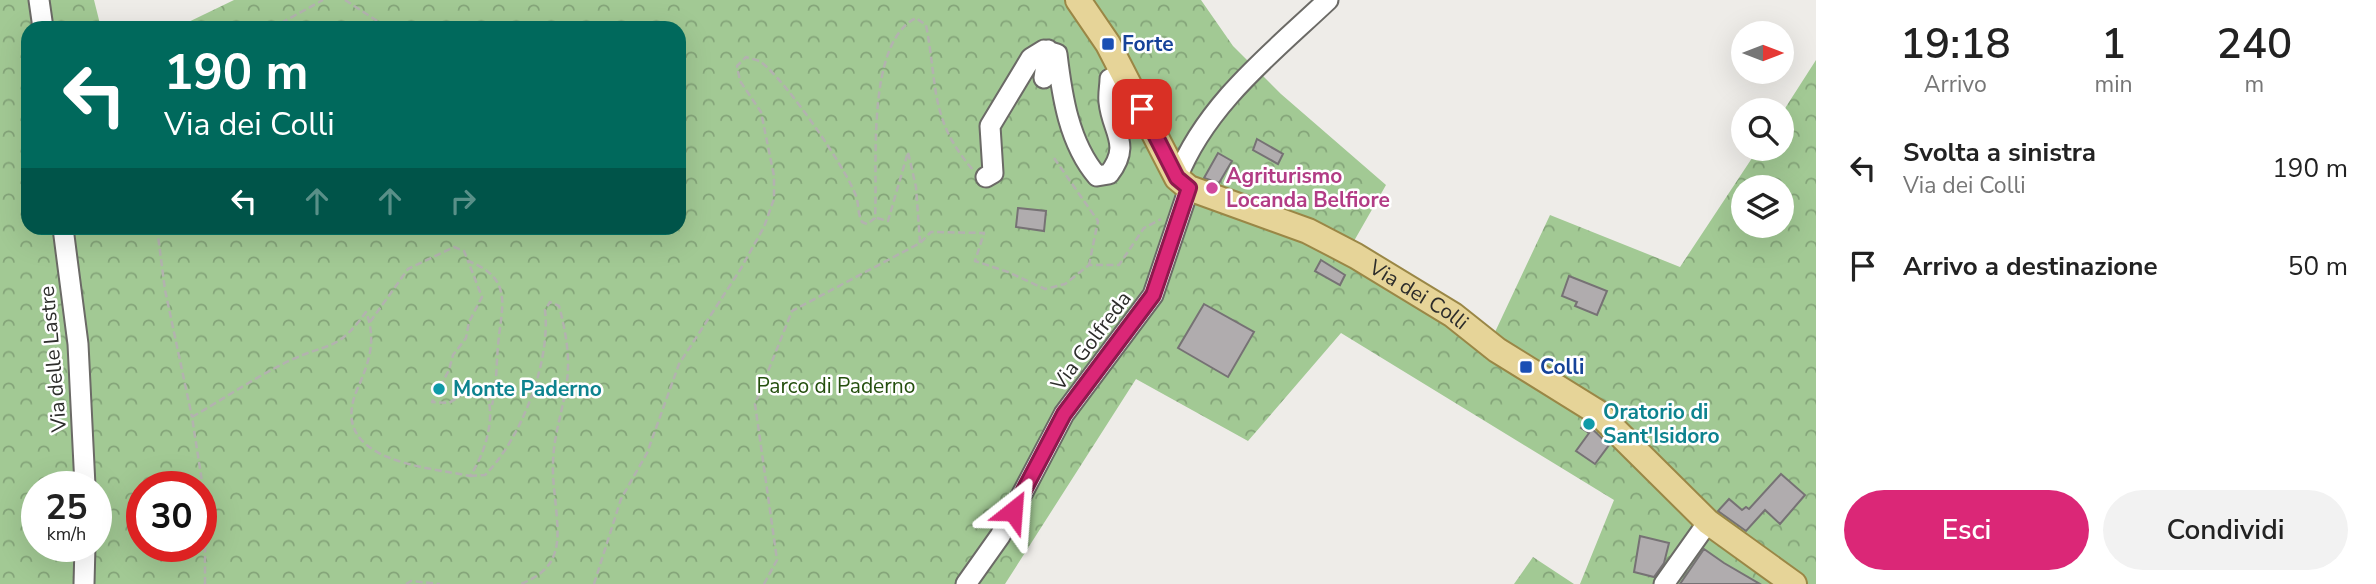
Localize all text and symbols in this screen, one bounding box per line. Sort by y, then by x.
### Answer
text: 19:18 [1900,16,2011,73]
text: 1 [2101,16,2126,73]
text: 240 [2216,16,2292,73]
north arrow [1731,21,1794,84]
map controls [1731,21,1794,238]
place label: Forte [1122,30,1174,58]
marker: Forte [1100,36,1116,52]
text: 190 m [164,39,308,106]
icon: left [49,49,140,140]
text: Arrivo [1924,69,1987,100]
text: min [2095,69,2133,100]
text: m [2244,69,2264,100]
pin [1112,79,1172,139]
icon: arrive [1123,90,1161,128]
button: search [1731,98,1794,161]
text: Via dei Colli [164,103,335,146]
text: Svolta a sinistra [1903,135,2096,170]
icon: left [1844,149,1882,187]
text: 190 m [2272,151,2348,186]
place label: Agriturismo Locanda Belfiore [1226,162,1390,214]
text: Via dei Colli [1903,170,2026,201]
button: layers [1731,175,1794,238]
marker: Agriturismo Locanda Belfiore [1204,180,1220,196]
icon: left [225,182,263,220]
icon: ahead [298,182,336,220]
icon: ahead [371,182,409,220]
icon: right [444,182,482,220]
icon: arrive [1844,247,1882,285]
text: Arrivo a destinazione [1903,249,2158,284]
text: 50 m [2288,249,2348,284]
street label: Via dei Colli [1363,253,1474,336]
street label: Via delle Lastre [33,285,73,434]
street label: Via Golfreda [1044,286,1138,397]
place label: Colli [1540,353,1584,381]
marker: Colli [1518,359,1534,375]
park label: Parco di Paderno [757,372,915,400]
place label: Monte Paderno [453,375,602,403]
marker: Monte Paderno [431,381,447,397]
place label: Oratorio di Sant'Isidoro [1603,398,1720,450]
marker: Oratorio di Sant'Isidoro [1581,416,1597,432]
speed limit sign: 30 [126,471,217,562]
position arrow [976,474,1050,548]
text: 25 [45,484,88,531]
button: Esci [1844,490,2089,570]
button: Condividi [2103,490,2348,570]
text: km/h [47,522,86,546]

